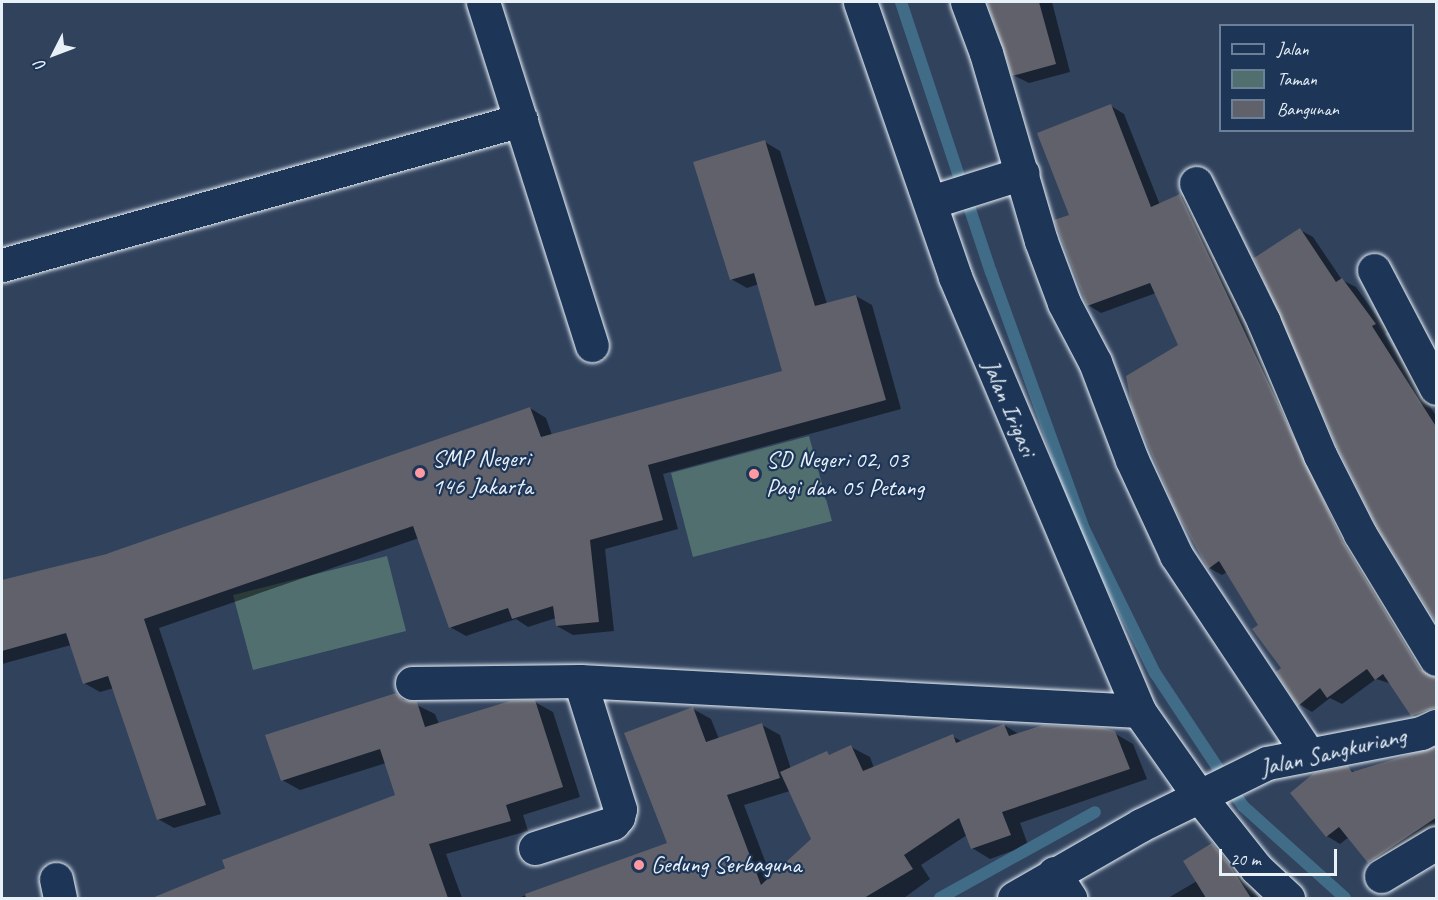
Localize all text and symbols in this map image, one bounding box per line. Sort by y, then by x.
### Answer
north arrow [24,24,84,84]
legend [1219,24,1414,132]
text: Jalan [1277,38,1309,60]
text: U [31,56,51,76]
text: Taman [1277,68,1317,90]
text: Bangunan [1277,98,1339,120]
street label: Jalan Irigasi [976,356,1042,460]
place label: SMP Negeri 146 Jakarta [432,445,533,501]
place label: SD Negeri 02, 03 Pagi dan 05 Petang [766,446,925,502]
marker: SMP Negeri 146 Jakarta [413,466,427,480]
marker: SD Negeri 02, 03 Pagi dan 05 Petang [747,467,761,481]
street label: Jalan Sangkuriang [1257,721,1409,783]
scale bar [1222,837,1340,875]
text: 20 m [1230,848,1261,870]
place label: Gedung Serbaguna [651,851,800,879]
marker: Gedung Serbaguna [632,858,646,872]

